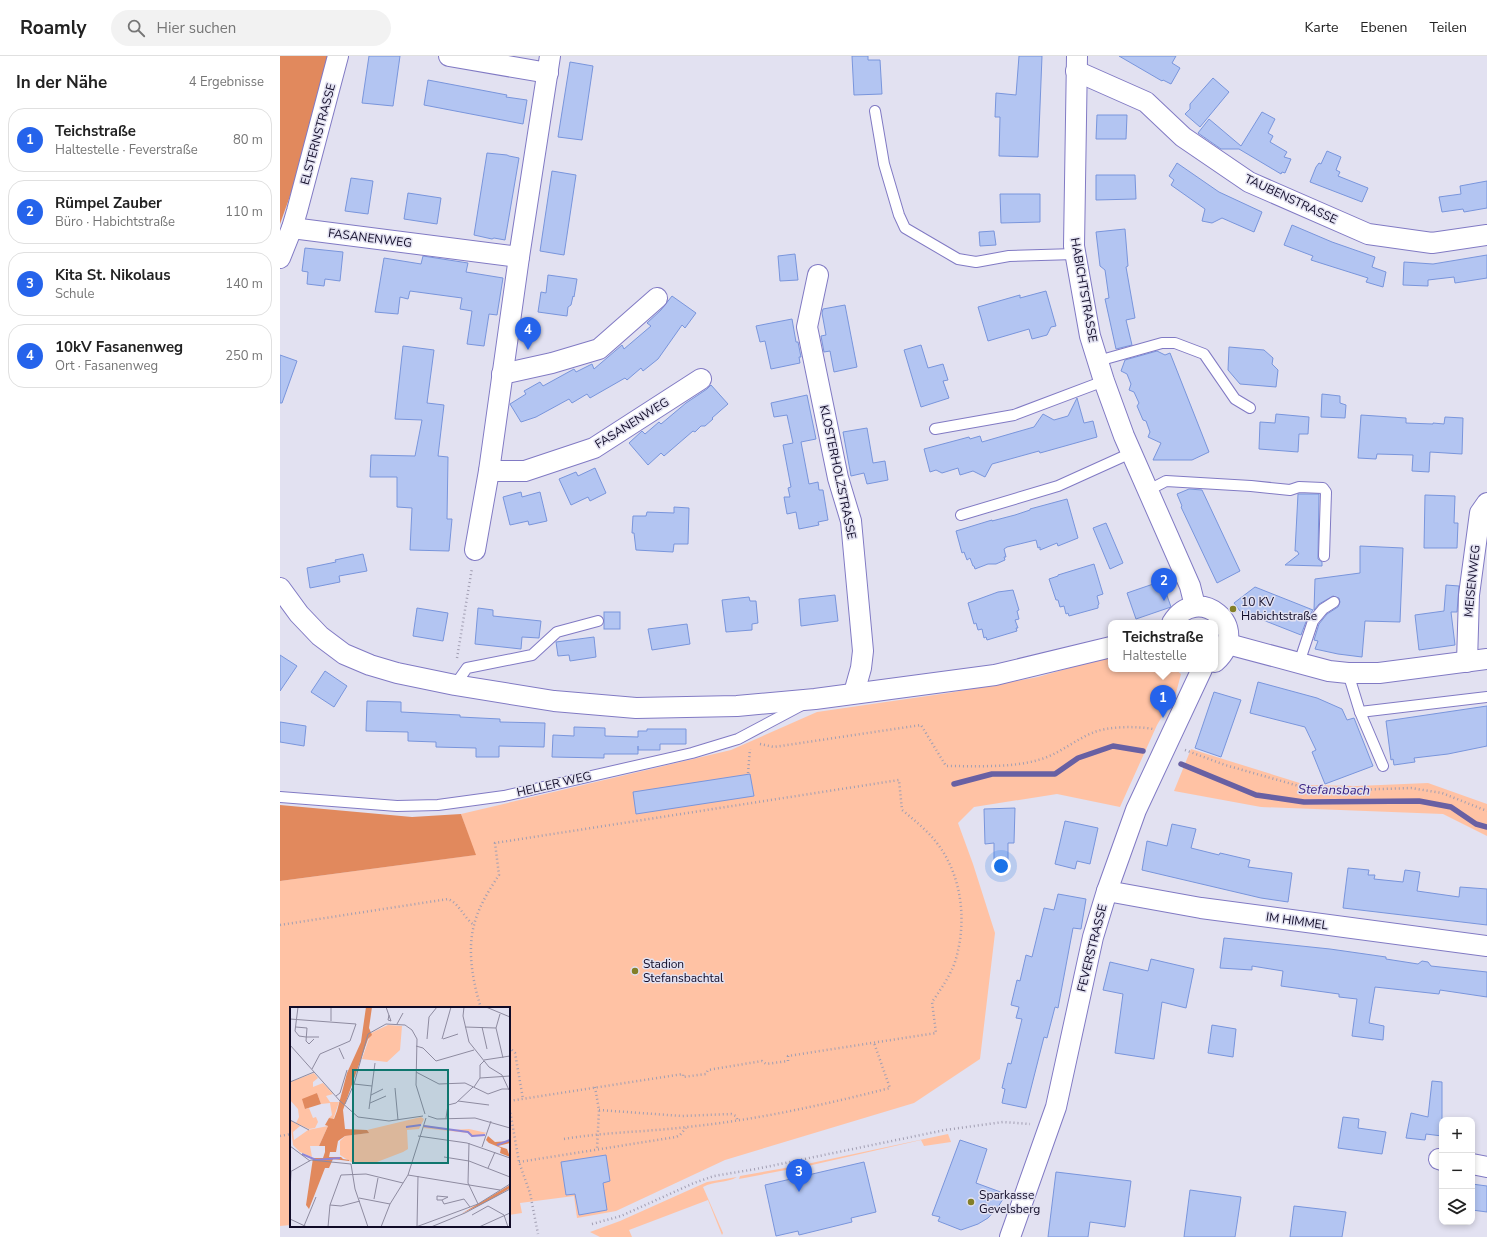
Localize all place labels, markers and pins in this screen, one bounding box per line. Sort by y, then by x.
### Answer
pin: 4 [515,317,541,350]
pin: 2 [1151,568,1177,601]
place label: 10 KV Habichtstraße [1241,594,1317,624]
marker: 10 KV Habichtstraße [1228,604,1238,614]
pin: 1 [1150,685,1176,718]
place label: Stadion Stefansbachtal [643,956,724,986]
marker: Stadion Stefansbachtal [630,966,640,976]
pin: 3 [786,1159,812,1192]
place label: Sparkasse Gevelsberg [979,1187,1040,1217]
marker: Sparkasse Gevelsberg [966,1197,976,1207]

